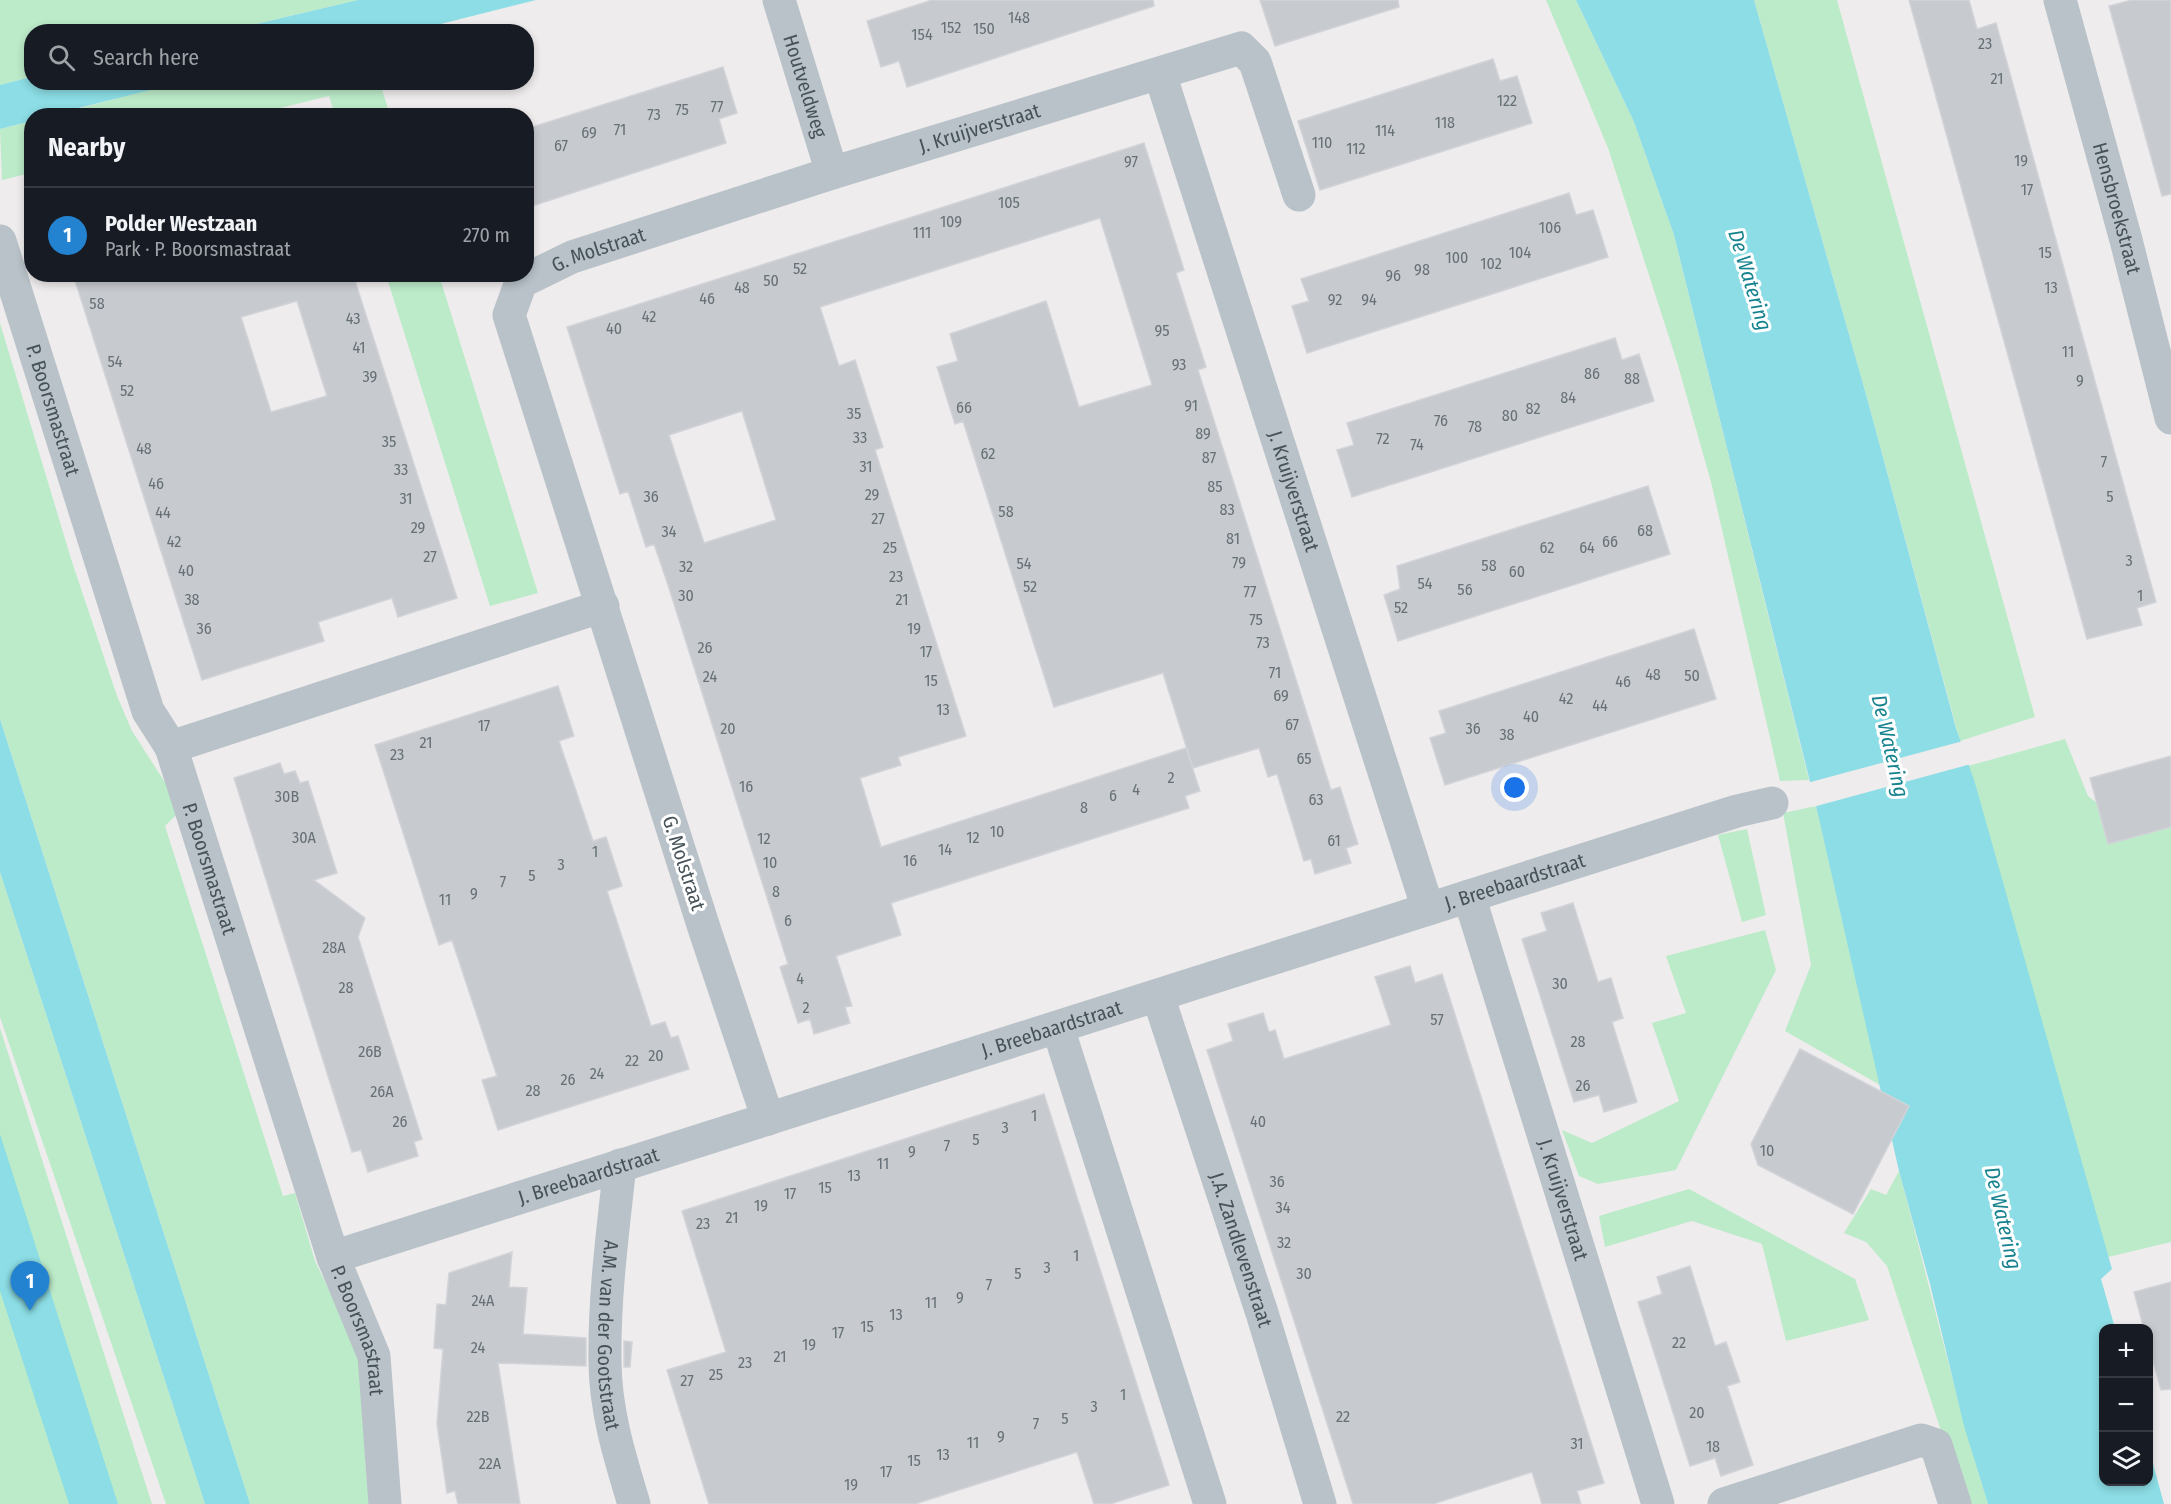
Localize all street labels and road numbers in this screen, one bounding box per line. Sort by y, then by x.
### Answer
street label: Houtveldweg [778,32,833,141]
street label: J. Kruijverstraat [916,98,1043,158]
street label: Hensbroekstraat [2088,140,2146,277]
street label: G. Molstraat [547,222,649,277]
street label: P. Boorsmastraat [21,341,85,479]
street label: J. Kruijverstraat [1263,428,1325,555]
street label: P. Boorsmastraat [177,800,242,938]
street label: G. Molstraat [657,813,711,914]
street label: J. Breebaardstraat [1441,848,1589,915]
street label: J. Breebaardstraat [978,995,1125,1062]
street label: J. Kruijverstraat [1533,1136,1594,1264]
street label: J. Breebaardstraat [515,1142,662,1209]
street label: J.A. Zandlevenstraat [1205,1169,1278,1330]
street label: A.M. van der Gootstraat [593,1239,625,1433]
street label: P. Boorsmastraat [326,1262,389,1397]

